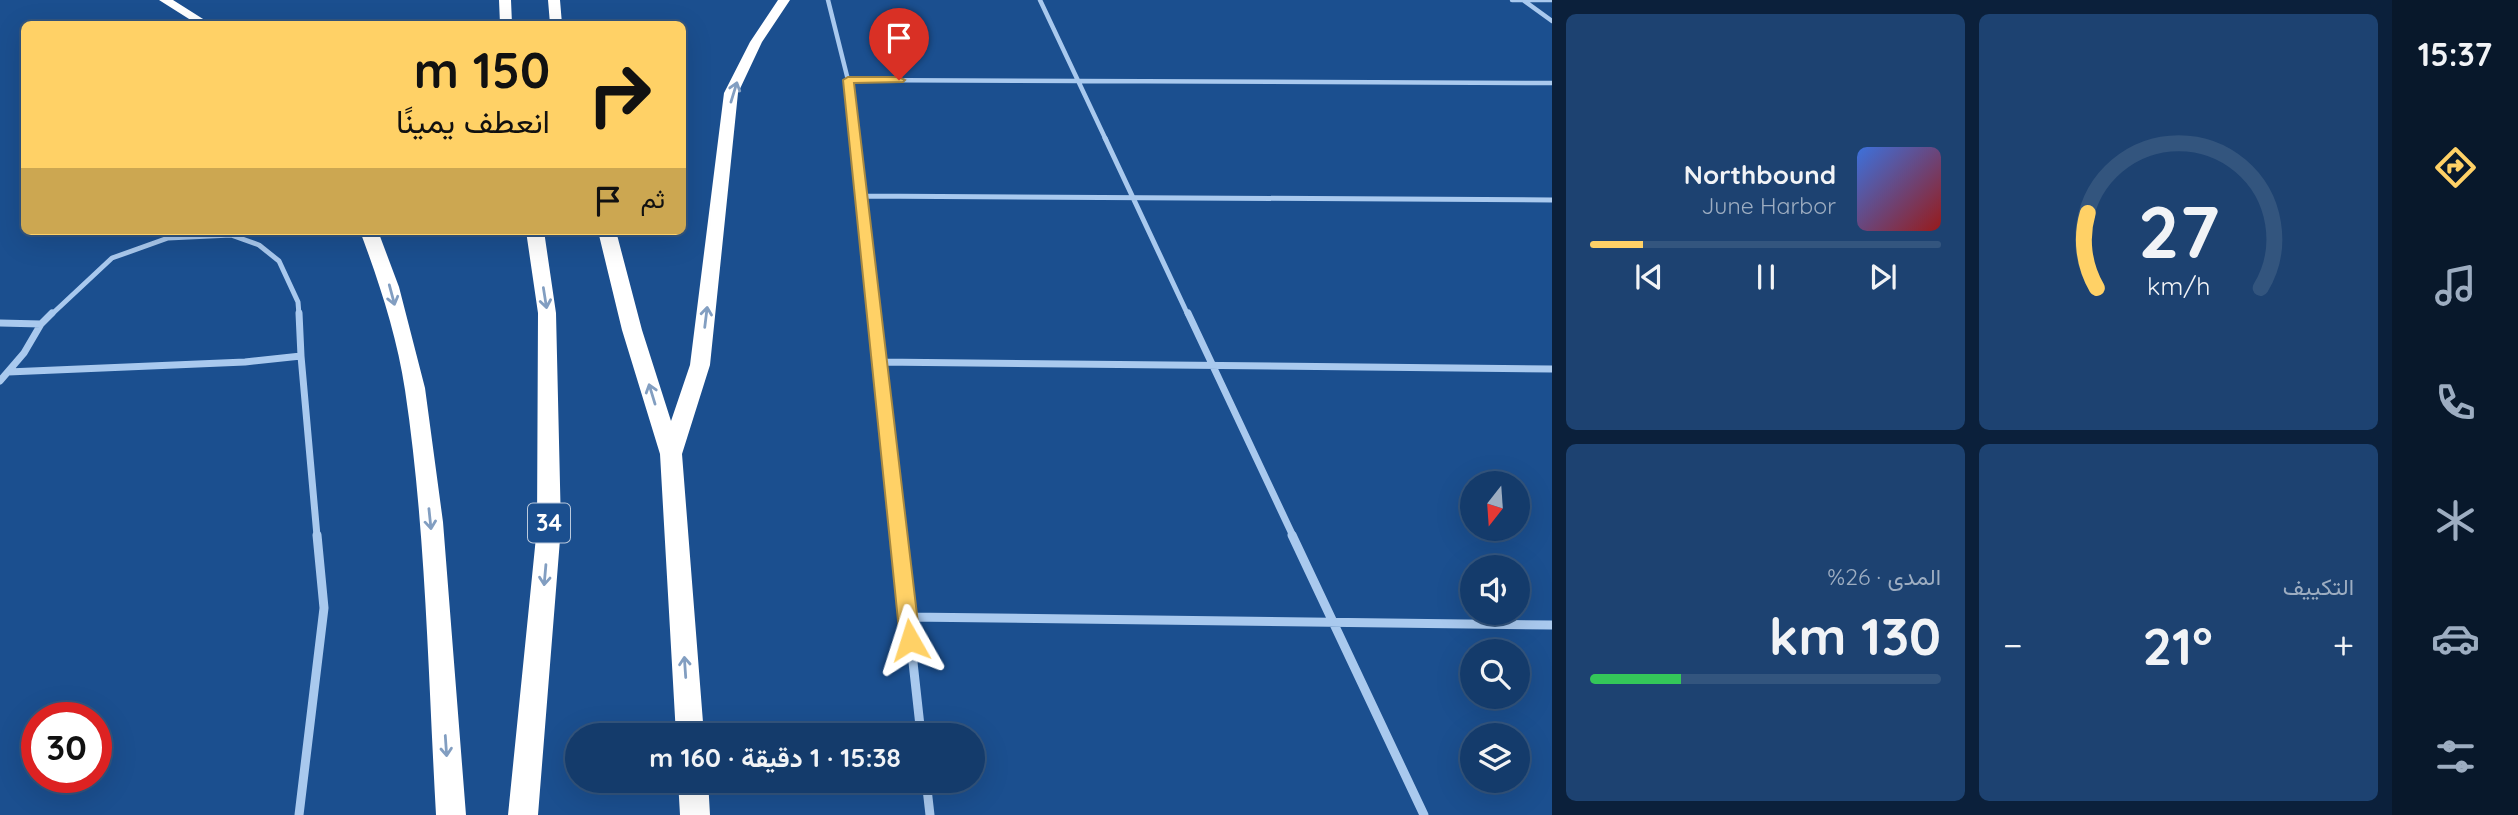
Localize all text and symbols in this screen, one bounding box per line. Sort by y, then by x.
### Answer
pin [869,8,929,80]
icon: arrive [880,19,918,57]
text: 15:37 [2418,34,2492,74]
text: 150 m [414,39,550,100]
icon: right [574,49,665,140]
one-way arrow [728,82,741,104]
text: انعطف يمينًا [396,101,550,141]
icon: directions [2431,143,2480,192]
text: Northbound [1684,158,1836,191]
icon: arrive [589,182,627,220]
text: ثم [641,182,665,215]
text: 27 [2138,185,2219,276]
text: June Harbor [1701,191,1836,220]
icon: previous [1630,258,1668,296]
icon: pause [1747,258,1785,296]
icon: next [1864,258,1902,296]
icon: music [2431,261,2480,310]
text: km/h [2147,270,2210,301]
one-way arrow [386,283,399,306]
one-way arrow [539,287,552,309]
one-way arrow [700,307,713,329]
icon: phone [2431,378,2480,427]
one-way arrow [644,383,657,405]
north arrow [1460,471,1530,541]
map controls [1460,471,1530,793]
icon: climate [2431,496,2480,545]
road number: 34 [528,503,570,542]
one-way arrow [424,507,437,530]
button: sound [1460,555,1530,625]
text: المدى · 26% [1827,562,1941,591]
one-way arrow [538,563,551,585]
text: التكييف [2283,572,2354,601]
position arrow [873,603,947,677]
text: 130 km [1769,603,1941,668]
text: 21° [2143,613,2213,678]
icon: car [2431,614,2480,663]
text: − [2003,621,2023,669]
text: + [2333,621,2354,669]
button: search [1460,639,1530,709]
one-way arrow [678,656,691,679]
speed limit sign: 30 [21,702,112,793]
button: layers [1460,723,1530,793]
icon: filters [2431,732,2480,781]
one-way arrow [440,734,453,757]
text: 15:38 · 1 دقيقة · 160 m [649,741,901,774]

